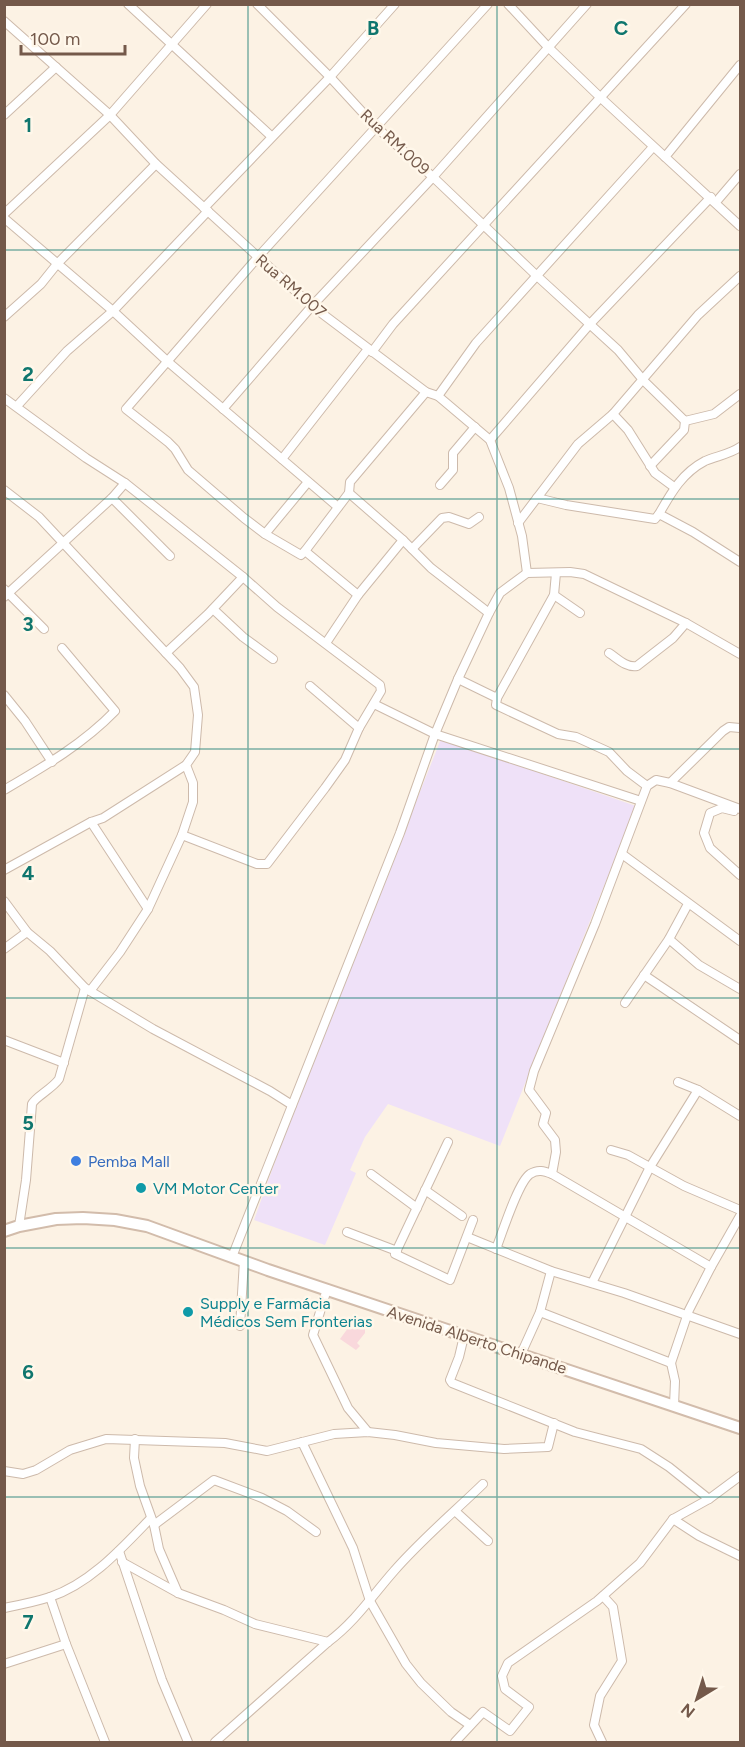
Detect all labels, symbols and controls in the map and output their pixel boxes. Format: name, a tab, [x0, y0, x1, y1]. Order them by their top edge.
text: B	[367, 16, 379, 40]
text: C	[614, 16, 628, 40]
scale bar	[21, 18, 124, 56]
text: 100 m	[30, 28, 80, 50]
street label: Rua RM.009	[357, 105, 433, 179]
text: 1	[24, 113, 32, 137]
street label: Rua RM.007	[252, 250, 330, 322]
text: 2	[22, 362, 34, 386]
text: 3	[22, 612, 34, 636]
text: 4	[22, 861, 35, 885]
text: 5	[22, 1111, 34, 1135]
place label: Pemba Mall	[88, 1152, 170, 1171]
marker: Pemba Mall	[69, 1154, 83, 1168]
place label: VM Motor Center	[153, 1179, 279, 1198]
marker: VM Motor Center	[134, 1181, 148, 1195]
place label: Supply e Farmácia Médicos Sem Fronterias	[200, 1294, 372, 1331]
street label: Avenida Alberto Chipande	[385, 1302, 569, 1378]
marker: Supply e Farmácia Médicos Sem Fronterias	[181, 1305, 195, 1319]
text: 6	[22, 1360, 34, 1384]
text: 7	[22, 1610, 34, 1634]
north arrow	[667, 1669, 727, 1729]
text: N	[677, 1699, 699, 1722]

